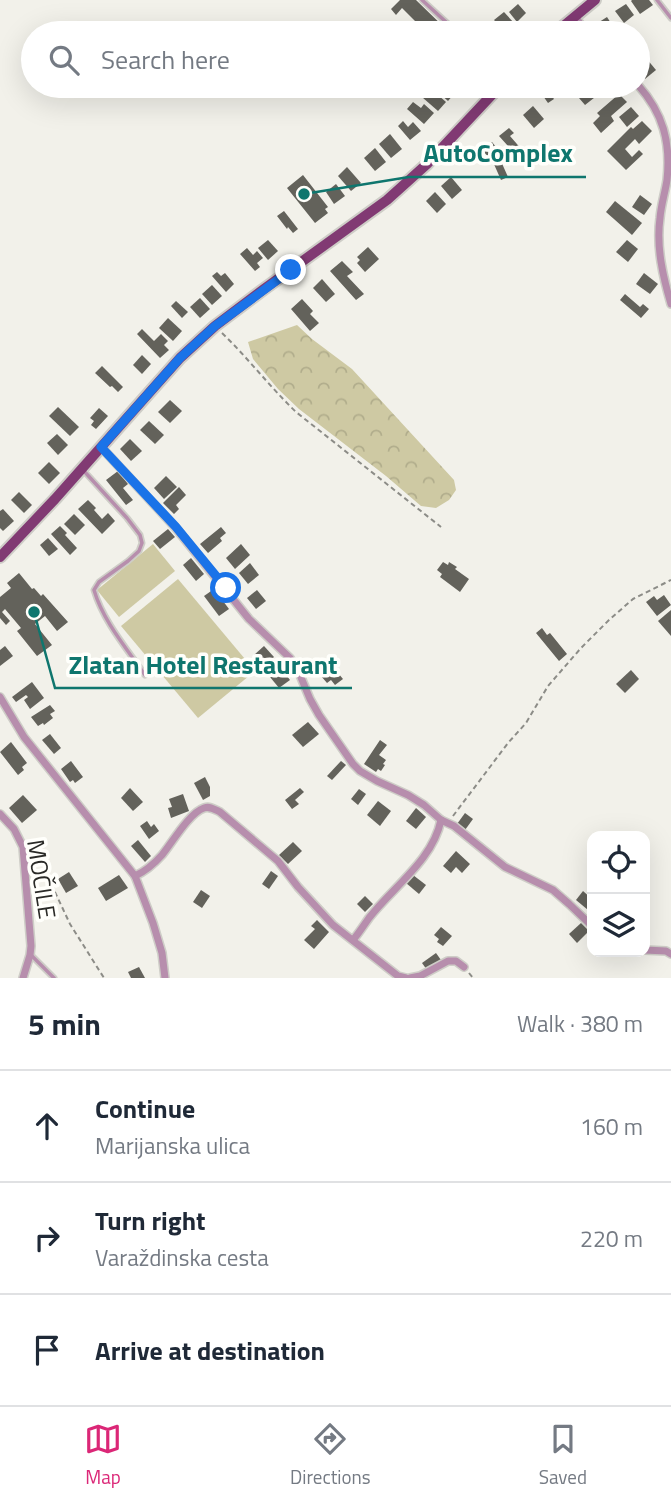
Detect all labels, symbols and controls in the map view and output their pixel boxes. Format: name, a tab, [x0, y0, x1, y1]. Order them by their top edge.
search box	[21, 21, 650, 98]
text: Search here	[101, 40, 230, 79]
icon: search	[45, 41, 83, 79]
callout: AutoComplex	[409, 130, 586, 177]
text: AutoComplex	[423, 133, 573, 172]
route end	[275, 254, 306, 285]
route start	[210, 572, 241, 603]
callout: Zlatan Hotel Restaurant	[55, 641, 352, 688]
text: Zlatan Hotel Restaurant	[68, 645, 338, 684]
map controls	[587, 831, 650, 957]
button: locate	[587, 831, 650, 894]
street label: MOČILE	[18, 837, 66, 921]
button: layers	[587, 894, 650, 957]
text: 5 min	[28, 1001, 101, 1047]
text: Walk · 380 m	[517, 1006, 643, 1041]
text: Continue	[95, 1089, 195, 1128]
icon: ahead	[28, 1107, 66, 1145]
text: 160 m	[580, 1109, 643, 1144]
text: Marijanska ulica	[95, 1128, 250, 1163]
text: Turn right	[95, 1201, 206, 1240]
icon: right	[28, 1219, 66, 1257]
text: 220 m	[580, 1221, 643, 1256]
text: Varaždinska cesta	[95, 1240, 269, 1275]
icon: arrive	[28, 1331, 66, 1369]
text: Arrive at destination	[95, 1331, 325, 1370]
tab: Map	[84, 1420, 122, 1491]
tab: Directions	[290, 1420, 371, 1491]
tab: Saved	[539, 1420, 587, 1491]

